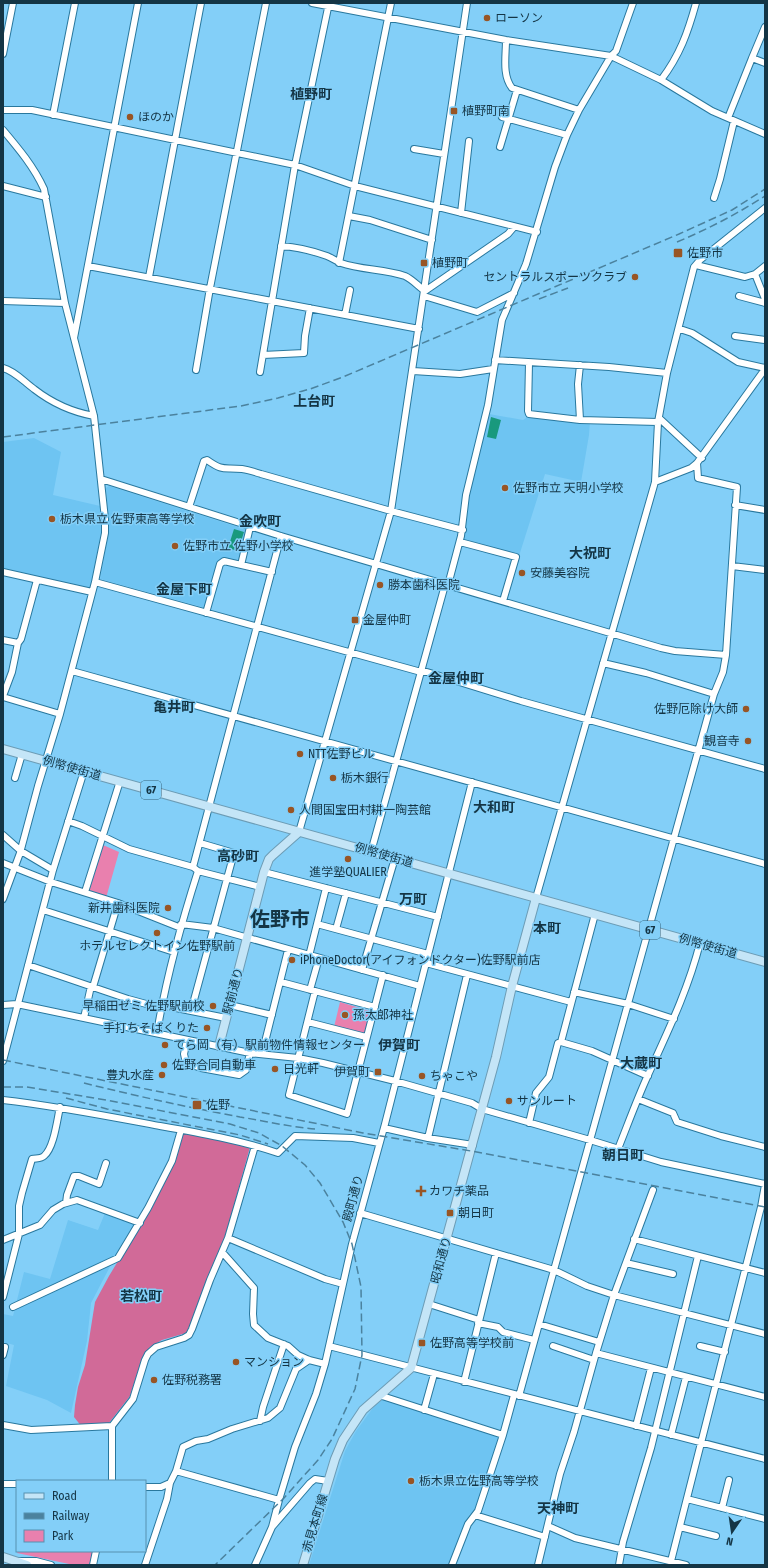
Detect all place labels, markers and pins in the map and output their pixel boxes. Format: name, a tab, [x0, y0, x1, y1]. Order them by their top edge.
place label: ローソン	[495, 11, 543, 25]
marker: ローソン	[482, 13, 492, 23]
place label: 植野町南	[462, 104, 510, 118]
marker: 植野町南	[449, 106, 459, 116]
place label: ほのか	[138, 110, 174, 124]
marker: ほのか	[125, 112, 135, 122]
place label: 佐野市	[687, 246, 723, 260]
marker: 佐野市	[672, 247, 684, 259]
place label: 植野町	[432, 256, 468, 270]
marker: 植野町	[419, 258, 429, 268]
place label: セントラルスポーツクラブ	[483, 270, 627, 284]
marker: セントラルスポーツクラブ	[630, 272, 640, 282]
place label: 佐野市立 天明小学校	[513, 481, 624, 495]
marker: 佐野市立 天明小学校	[500, 483, 510, 493]
place label: 栃木県立 佐野東高等学校	[60, 512, 195, 526]
marker: 栃木県立 佐野東高等学校	[47, 514, 57, 524]
place label: 佐野市立 佐野小学校	[183, 539, 294, 553]
marker: 佐野市立 佐野小学校	[170, 541, 180, 551]
place label: 安藤美容院	[530, 566, 590, 580]
marker: 安藤美容院	[517, 568, 527, 578]
place label: 勝本歯科医院	[388, 578, 460, 592]
marker: 勝本歯科医院	[375, 580, 385, 590]
place label: 金屋仲町	[363, 613, 411, 627]
marker: 金屋仲町	[350, 615, 360, 625]
place label: 佐野厄除け大師	[654, 702, 738, 716]
marker: 佐野厄除け大師	[741, 704, 751, 714]
place label: 観音寺	[704, 734, 740, 748]
marker: 観音寺	[743, 736, 753, 746]
place label: NTT佐野ビル	[308, 747, 374, 761]
marker: NTT佐野ビル	[295, 749, 305, 759]
place label: 栃木銀行	[341, 771, 389, 785]
marker: 栃木銀行	[328, 773, 338, 783]
place label: 人間国宝田村耕一陶芸館	[299, 803, 431, 817]
marker: 人間国宝田村耕一陶芸館	[286, 805, 296, 815]
marker: 進学塾QUALIER	[343, 854, 353, 864]
place label: 進学塾QUALIER	[309, 865, 387, 879]
place label: 新井歯科医院	[88, 901, 160, 915]
marker: 新井歯科医院	[163, 903, 173, 913]
marker: ホテルセレクトイン佐野駅前	[152, 928, 162, 938]
place label: ホテルセレクトイン佐野駅前	[79, 939, 235, 953]
place label: iPhoneDoctor(アイフォンドクター)佐野駅前店	[300, 953, 541, 967]
marker: iPhoneDoctor(アイフォンドクター)佐野駅前店	[287, 955, 297, 965]
place label: 早稲田ゼミ 佐野駅前校	[82, 999, 205, 1013]
marker: 早稲田ゼミ 佐野駅前校	[208, 1001, 218, 1011]
place label: 孫太郎神社	[353, 1008, 413, 1022]
marker: 孫太郎神社	[340, 1010, 350, 1020]
place label: 手打ちそばくりた	[103, 1021, 199, 1035]
marker: 手打ちそばくりた	[202, 1023, 212, 1033]
place label: てら岡（有）駅前物件情報センター	[173, 1038, 365, 1052]
marker: てら岡（有）駅前物件情報センター	[160, 1040, 170, 1050]
place label: 佐野合同自動車	[172, 1058, 256, 1072]
marker: 佐野合同自動車	[159, 1060, 169, 1070]
place label: 日光軒	[283, 1062, 319, 1076]
marker: 日光軒	[270, 1064, 280, 1074]
place label: 伊賀町	[334, 1065, 370, 1079]
marker: 伊賀町	[373, 1067, 383, 1077]
place label: 豊丸水産	[106, 1068, 154, 1082]
place label: ちゃこや	[430, 1069, 478, 1083]
marker: 豊丸水産	[157, 1070, 167, 1080]
marker: ちゃこや	[417, 1071, 427, 1081]
place label: サンルート	[517, 1094, 577, 1108]
marker: サンルート	[504, 1096, 514, 1106]
place label: 佐野	[206, 1098, 230, 1112]
marker: 佐野	[191, 1099, 203, 1111]
place label: カワチ薬品	[429, 1184, 489, 1198]
marker: カワチ薬品	[416, 1186, 426, 1196]
place label: 朝日町	[458, 1206, 494, 1220]
marker: 朝日町	[445, 1208, 455, 1218]
place label: 佐野高等学校前	[430, 1336, 514, 1350]
marker: 佐野高等学校前	[417, 1338, 427, 1348]
place label: マンション	[244, 1355, 304, 1369]
marker: マンション	[231, 1357, 241, 1367]
place label: 佐野税務署	[162, 1373, 222, 1387]
marker: 佐野税務署	[149, 1375, 159, 1385]
place label: 栃木県立佐野高等学校	[419, 1474, 539, 1488]
marker: 栃木県立佐野高等学校	[406, 1476, 416, 1486]

